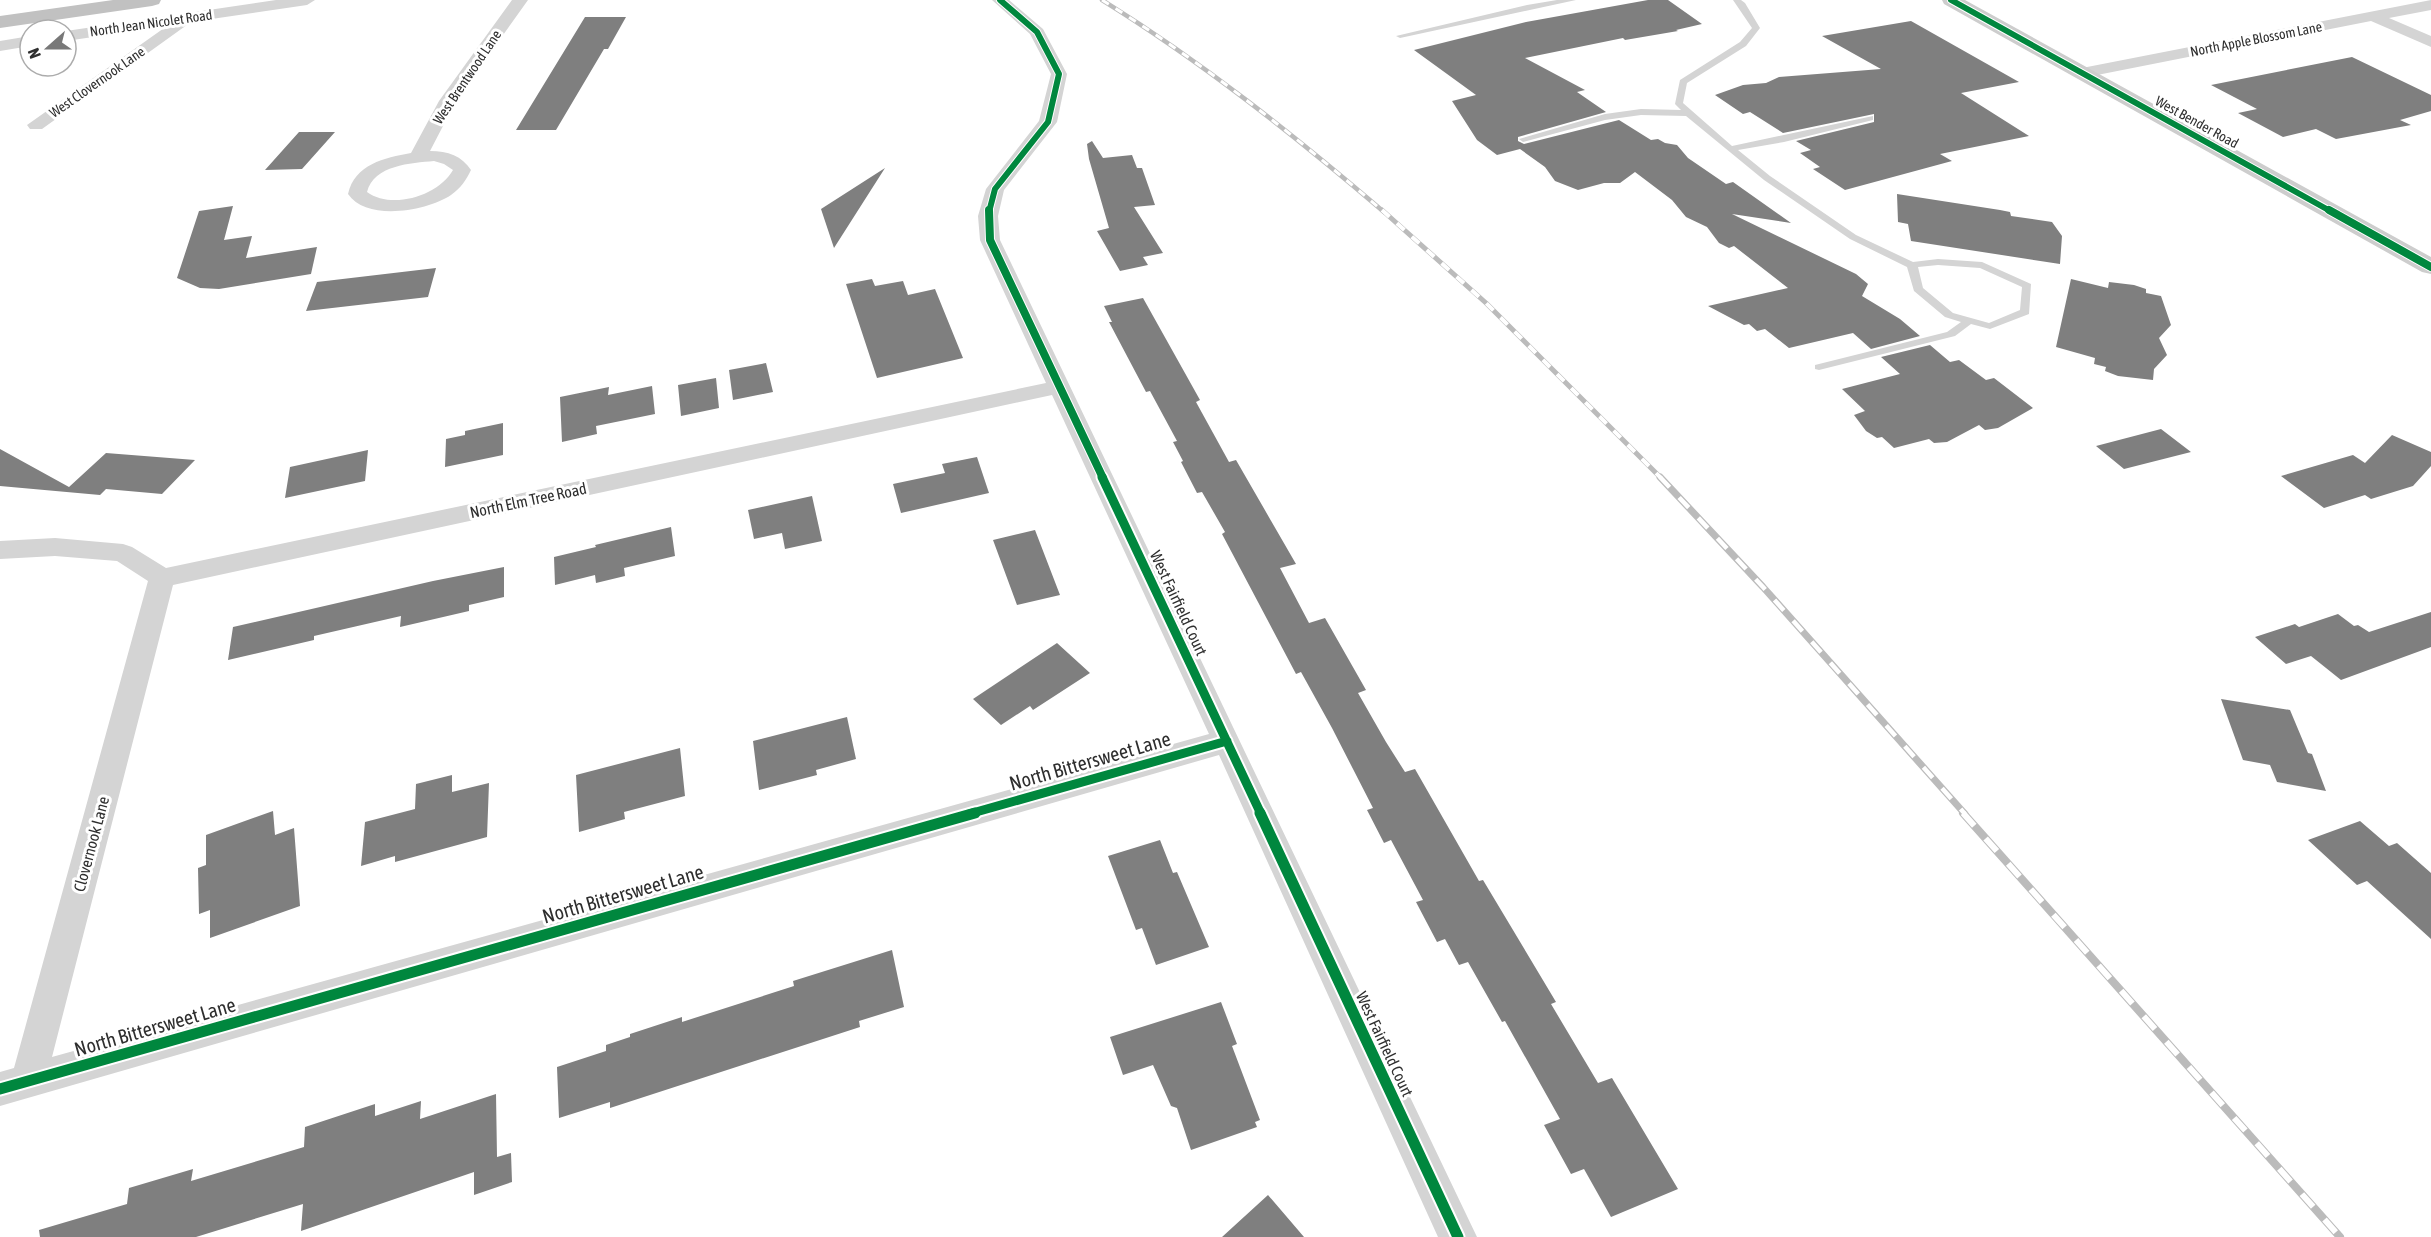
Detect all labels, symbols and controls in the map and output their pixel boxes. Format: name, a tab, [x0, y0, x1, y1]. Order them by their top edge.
street label: North Jean Nicolet Road	[89, 6, 213, 40]
north arrow	[18, 18, 78, 78]
street label: North Apple Blossom Lane	[2189, 18, 2323, 60]
street label: West Brentwood Lane	[430, 27, 504, 127]
street label: West Clovernook Lane	[46, 43, 148, 121]
text: N	[24, 46, 44, 61]
street label: West Bender Road	[2153, 93, 2241, 151]
street label: North Elm Tree Road	[468, 479, 588, 521]
street label: West Fairfield Court	[1147, 548, 1211, 659]
street label: North Bittersweet Lane	[1007, 726, 1173, 795]
street label: Clovernook Lane	[70, 794, 112, 894]
street label: North Bittersweet Lane	[540, 859, 706, 928]
street label: West Fairfield Court	[1353, 989, 1417, 1100]
street label: North Bittersweet Lane	[72, 992, 238, 1061]

